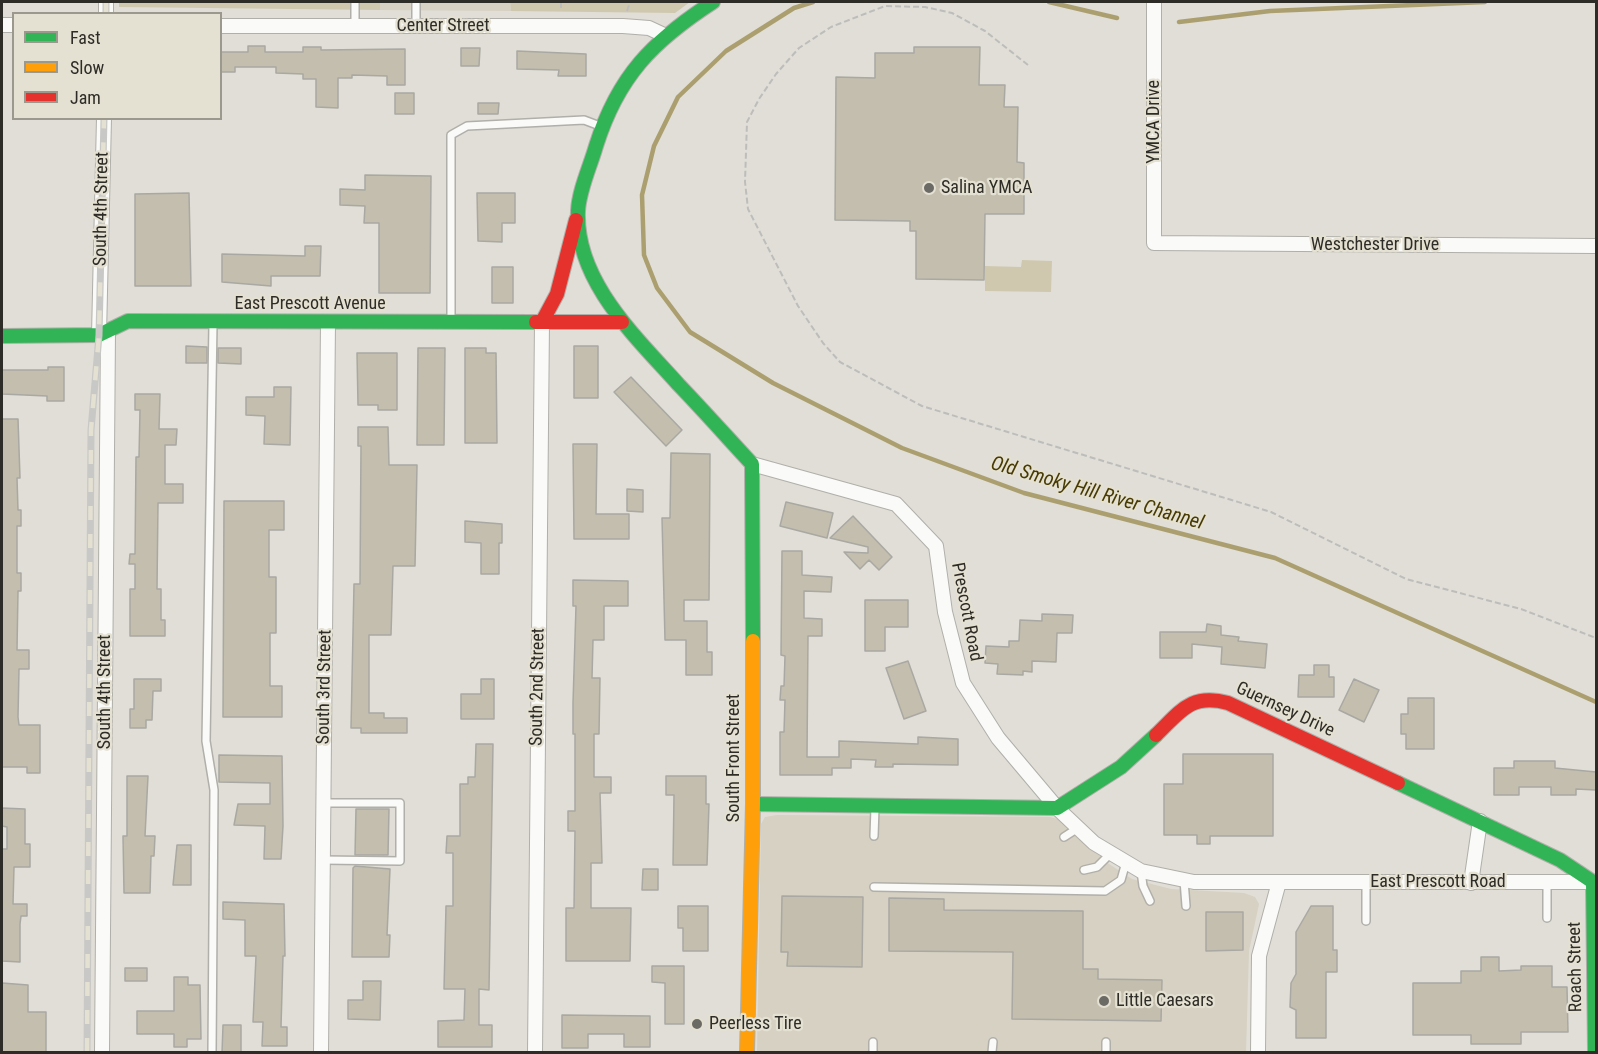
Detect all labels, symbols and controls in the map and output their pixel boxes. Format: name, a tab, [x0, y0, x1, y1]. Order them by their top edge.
legend	[12, 12, 222, 120]
street label: Center Street	[397, 15, 489, 37]
text: Fast	[70, 27, 101, 48]
text: Slow	[70, 57, 104, 78]
street label: YMCA Drive	[1143, 80, 1165, 164]
text: Jam	[70, 87, 101, 108]
street label: South 4th Street	[90, 152, 114, 266]
place label: Salina YMCA	[941, 177, 1032, 199]
marker: Salina YMCA	[922, 181, 936, 195]
street label: Westchester Drive	[1311, 234, 1439, 256]
street label: East Prescott Avenue	[234, 293, 386, 315]
water label: Old Smoky Hill River Channel	[988, 452, 1206, 536]
street label: Prescott Road	[946, 561, 986, 663]
street label: South 2nd Street	[526, 628, 550, 746]
street label: South 3rd Street	[313, 629, 337, 745]
street label: South 4th Street	[94, 635, 116, 749]
street label: Guernsey Drive	[1232, 678, 1338, 742]
street label: South Front Street	[723, 694, 745, 822]
street label: East Prescott Road	[1370, 871, 1506, 893]
street label: Roach Street	[1564, 922, 1588, 1012]
place label: Little Caesars	[1116, 990, 1214, 1012]
marker: Little Caesars	[1097, 994, 1111, 1008]
place label: Peerless Tire	[709, 1013, 802, 1035]
marker: Peerless Tire	[690, 1017, 704, 1031]

